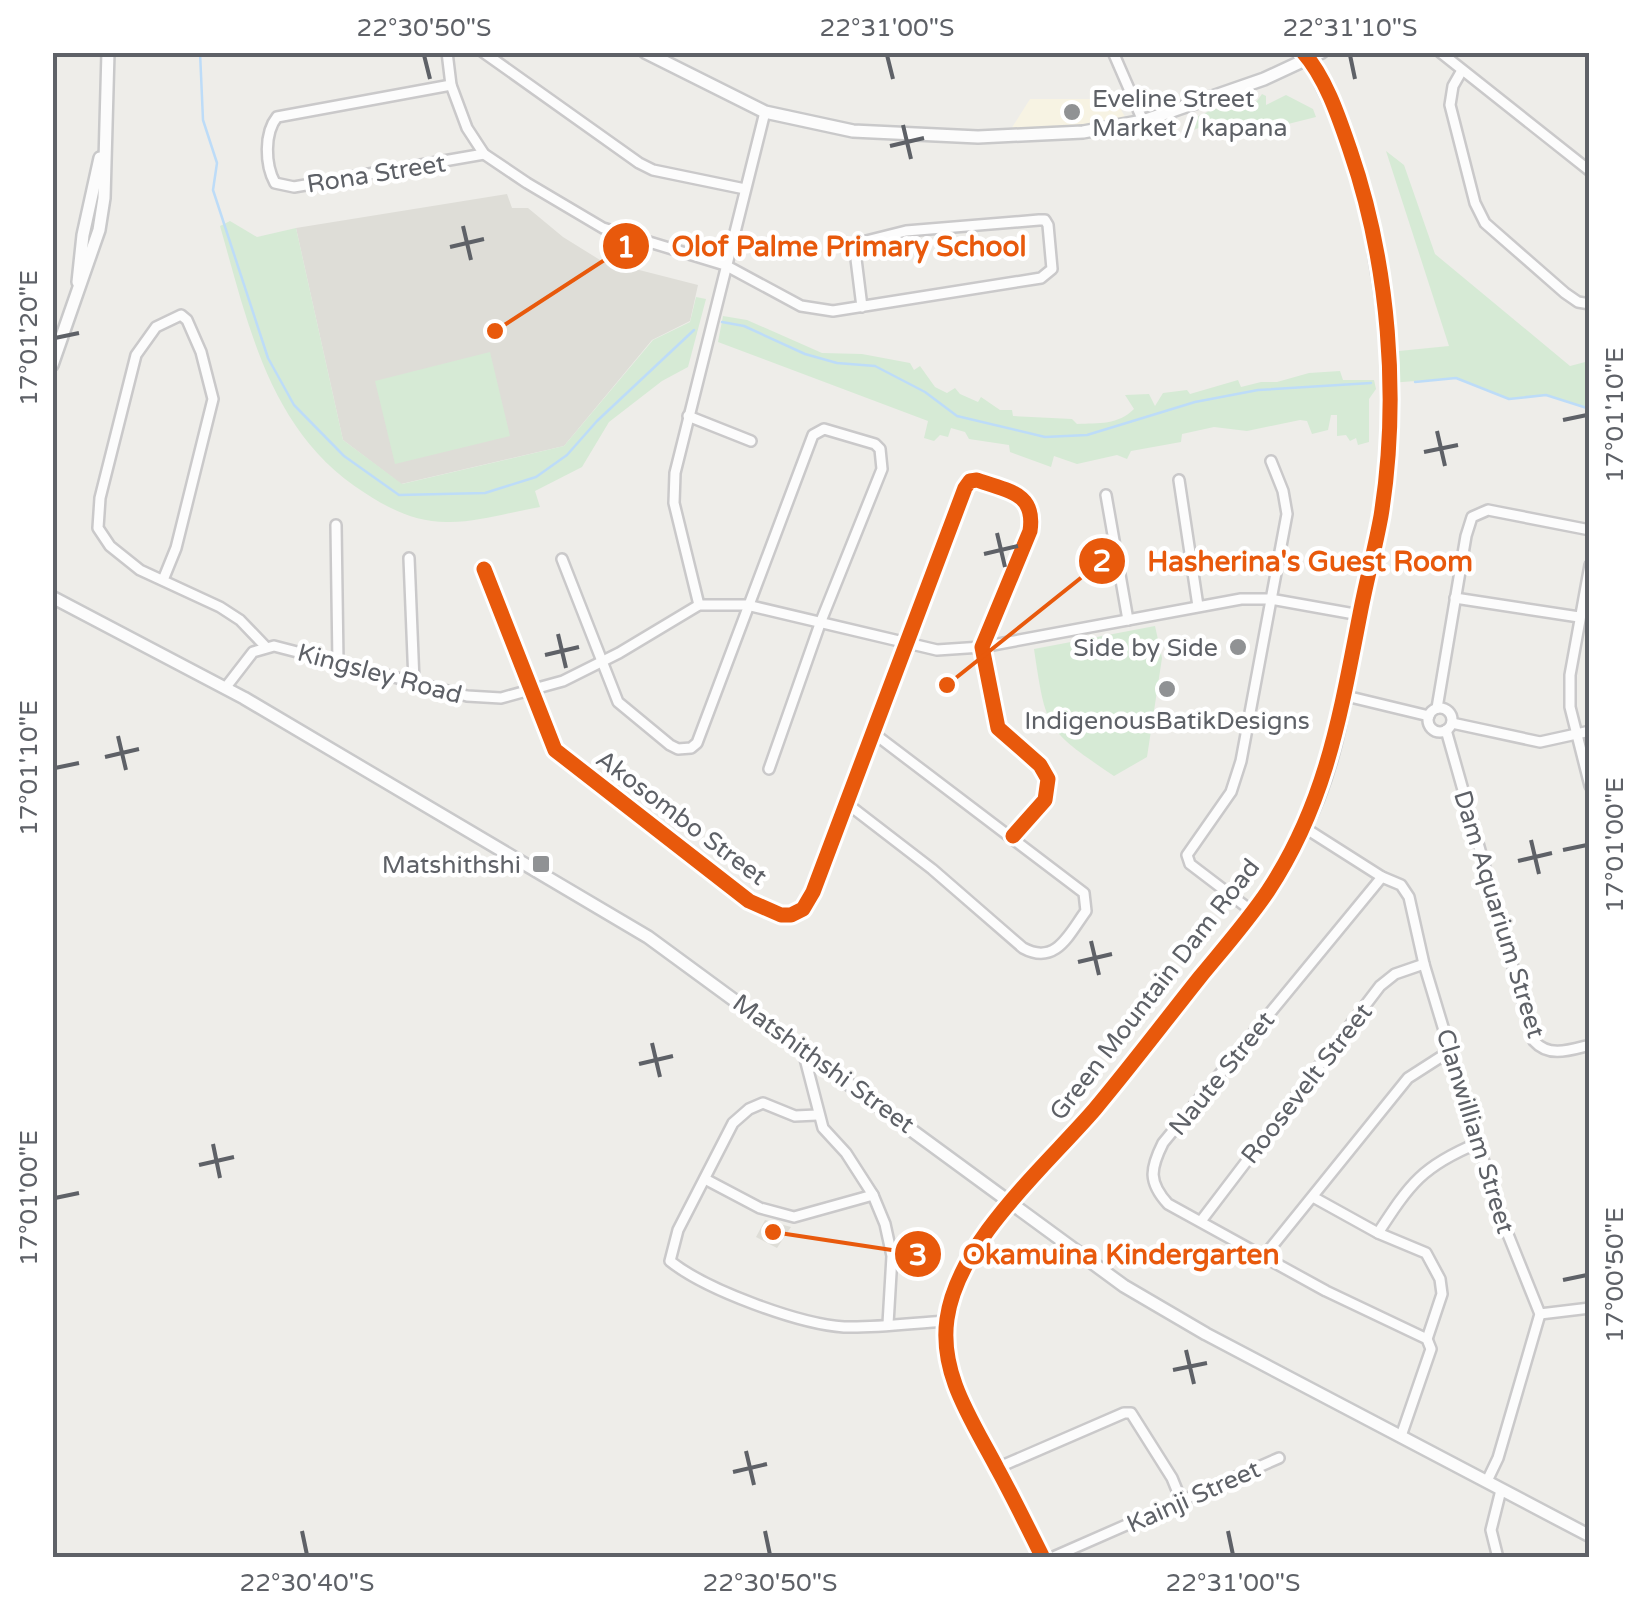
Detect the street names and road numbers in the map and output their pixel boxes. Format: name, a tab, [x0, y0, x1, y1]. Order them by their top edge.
street label: Rona Street	[305, 148, 448, 200]
street label: Kingsley Road	[294, 638, 465, 710]
street label: Akosombo Street	[590, 744, 773, 892]
street label: Dam Aquarium Street	[1447, 787, 1551, 1042]
street label: Green Mountain Dam Road	[1043, 853, 1266, 1126]
street label: Matshithshi Street	[727, 988, 920, 1140]
street label: Roosevelt Street	[1235, 997, 1379, 1170]
street label: Naute Street	[1163, 1005, 1281, 1142]
street label: Clanwilliam Street	[1430, 1025, 1521, 1238]
street label: Kainji Street	[1122, 1454, 1265, 1540]

